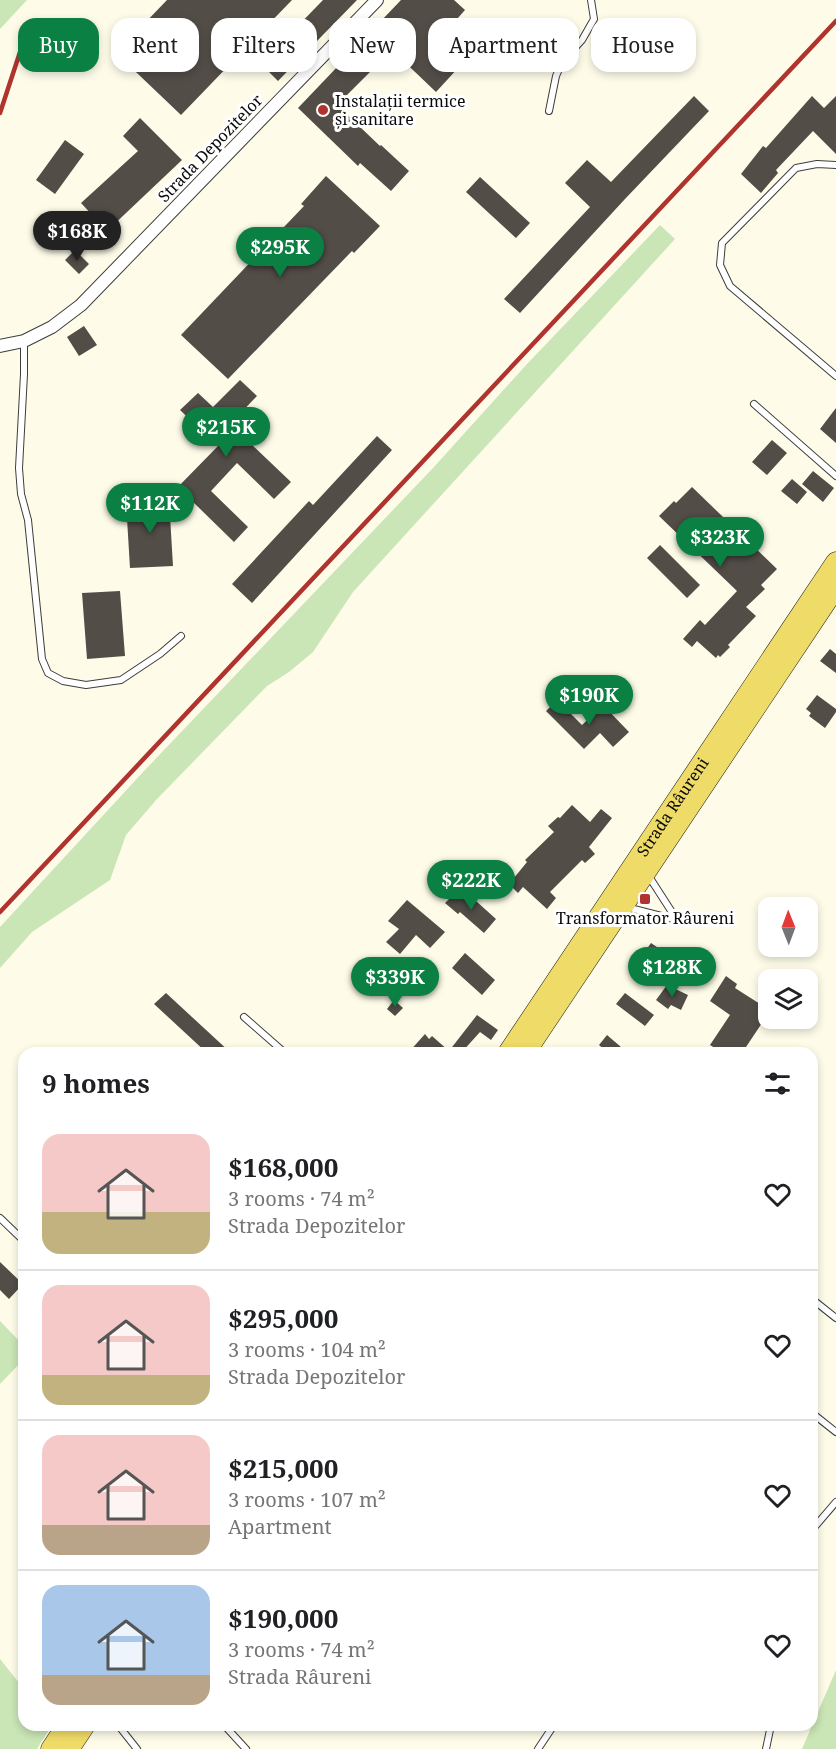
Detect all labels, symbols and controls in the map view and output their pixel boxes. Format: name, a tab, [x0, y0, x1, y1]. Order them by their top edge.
chip: Buy	[18, 18, 99, 72]
chip: Rent	[111, 18, 199, 72]
chip: Filters	[211, 18, 317, 72]
chip: New	[329, 18, 416, 72]
chip: Apartment	[428, 18, 579, 72]
chip: House	[591, 18, 696, 72]
street label: Strada Depozitelor	[153, 89, 268, 207]
place label: Instalații termice și sanitare	[335, 90, 465, 130]
marker: Instalații termice și sanitare	[316, 103, 330, 117]
pin: $168K	[35, 211, 119, 262]
text: $168K	[47, 217, 107, 244]
pin: $295K	[238, 227, 322, 278]
text: $295K	[250, 233, 310, 260]
pin: $215K	[184, 407, 268, 458]
text: $215K	[196, 413, 256, 440]
pin: $112K	[108, 483, 192, 534]
text: $112K	[120, 489, 180, 516]
pin: $323K	[678, 517, 762, 568]
text: $323K	[690, 523, 750, 550]
pin: $190K	[547, 675, 631, 726]
text: $190K	[559, 681, 619, 708]
street label: Strada Râureni	[631, 753, 713, 861]
pin: $222K	[429, 860, 513, 911]
text: $222K	[441, 866, 501, 893]
marker: Transformator Râureni	[638, 892, 652, 906]
north arrow	[758, 897, 818, 957]
map controls	[758, 897, 818, 1029]
place label: Transformator Râureni	[556, 907, 734, 929]
pin: $128K	[630, 947, 714, 998]
text: $128K	[642, 953, 702, 980]
pin: $339K	[353, 957, 437, 1008]
text: $339K	[365, 963, 425, 990]
button: layers	[758, 969, 818, 1029]
text: 9 homes	[42, 1065, 150, 1101]
icon: filters	[761, 1067, 794, 1100]
text: $168,000	[228, 1149, 338, 1185]
icon: home	[90, 1158, 162, 1230]
icon: heart	[761, 1178, 794, 1211]
text: 3 rooms · 74 m²	[228, 1185, 375, 1212]
text: Strada Depozitelor	[228, 1212, 406, 1239]
text: $295,000	[228, 1300, 338, 1336]
icon: home	[90, 1309, 162, 1381]
icon: heart	[761, 1329, 794, 1362]
text: 3 rooms · 104 m²	[228, 1336, 386, 1363]
text: Strada Depozitelor	[228, 1363, 406, 1390]
text: $215,000	[228, 1450, 338, 1486]
icon: home	[90, 1459, 162, 1531]
icon: heart	[761, 1479, 794, 1512]
text: 3 rooms · 107 m²	[228, 1486, 386, 1513]
text: Apartment	[228, 1513, 332, 1540]
text: $190,000	[228, 1600, 338, 1636]
icon: home	[90, 1609, 162, 1681]
icon: heart	[761, 1629, 794, 1662]
text: 3 rooms · 74 m²	[228, 1636, 375, 1663]
text: Strada Râureni	[228, 1663, 371, 1690]

